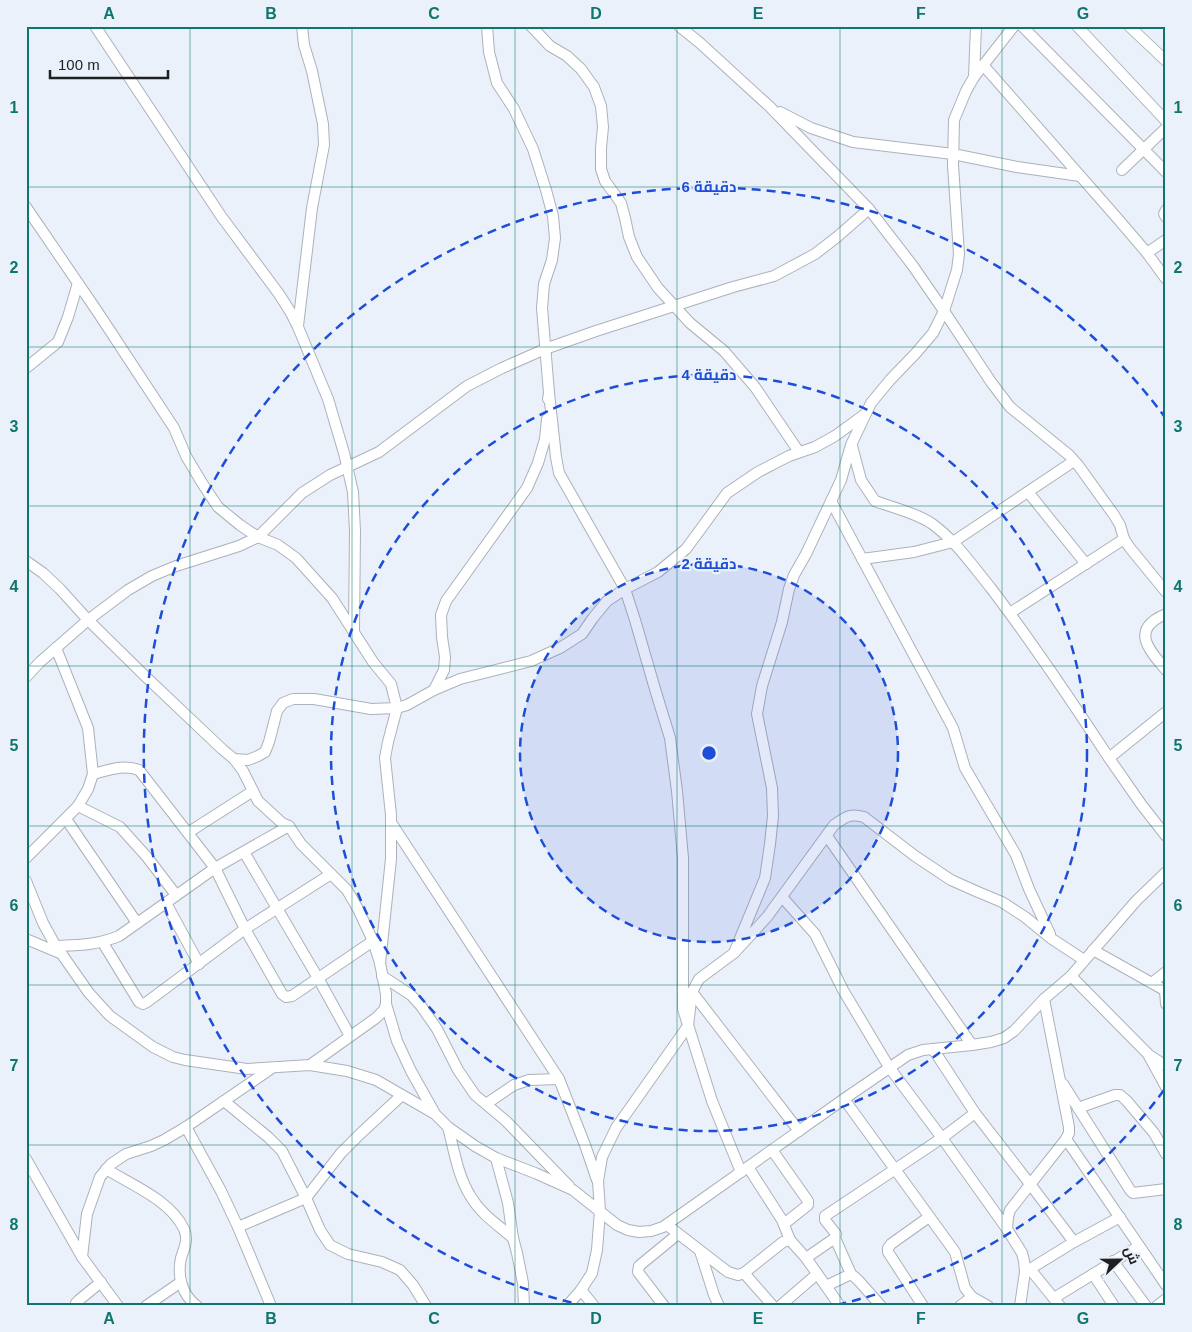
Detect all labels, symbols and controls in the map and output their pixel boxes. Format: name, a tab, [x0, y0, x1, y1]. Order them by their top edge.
text: A	[103, 5, 115, 22]
text: B	[265, 5, 277, 22]
text: C	[428, 5, 440, 22]
text: D	[590, 5, 602, 22]
text: E	[753, 5, 764, 22]
text: F	[916, 5, 926, 22]
text: G	[1077, 5, 1089, 22]
scale bar	[50, 48, 168, 80]
text: 100 m	[58, 56, 100, 73]
text: 1	[10, 99, 19, 116]
text: 1	[1174, 99, 1183, 116]
text: 6 دقيقة	[682, 178, 736, 195]
text: 2	[10, 259, 19, 276]
text: 2	[1174, 259, 1183, 276]
text: 4 دقيقة	[682, 366, 736, 383]
text: 3	[10, 418, 19, 435]
text: 3	[1174, 418, 1183, 435]
text: 2 دقيقة	[682, 555, 736, 572]
text: 4	[10, 578, 19, 595]
text: 4	[1174, 578, 1183, 595]
text: 5	[10, 737, 19, 754]
text: 5	[1174, 737, 1183, 754]
centre of rings	[700, 744, 718, 762]
text: 6	[10, 897, 19, 914]
text: 6	[1174, 897, 1183, 914]
text: 7	[10, 1057, 19, 1074]
text: 7	[1174, 1057, 1183, 1074]
text: 8	[10, 1216, 19, 1233]
text: 8	[1174, 1216, 1183, 1233]
north arrow	[1094, 1234, 1144, 1284]
text: ش	[1120, 1244, 1143, 1267]
text: A	[103, 1310, 115, 1327]
text: B	[265, 1310, 277, 1327]
text: C	[428, 1310, 440, 1327]
text: D	[590, 1310, 602, 1327]
text: E	[753, 1310, 764, 1327]
text: F	[916, 1310, 926, 1327]
text: G	[1077, 1310, 1089, 1327]

